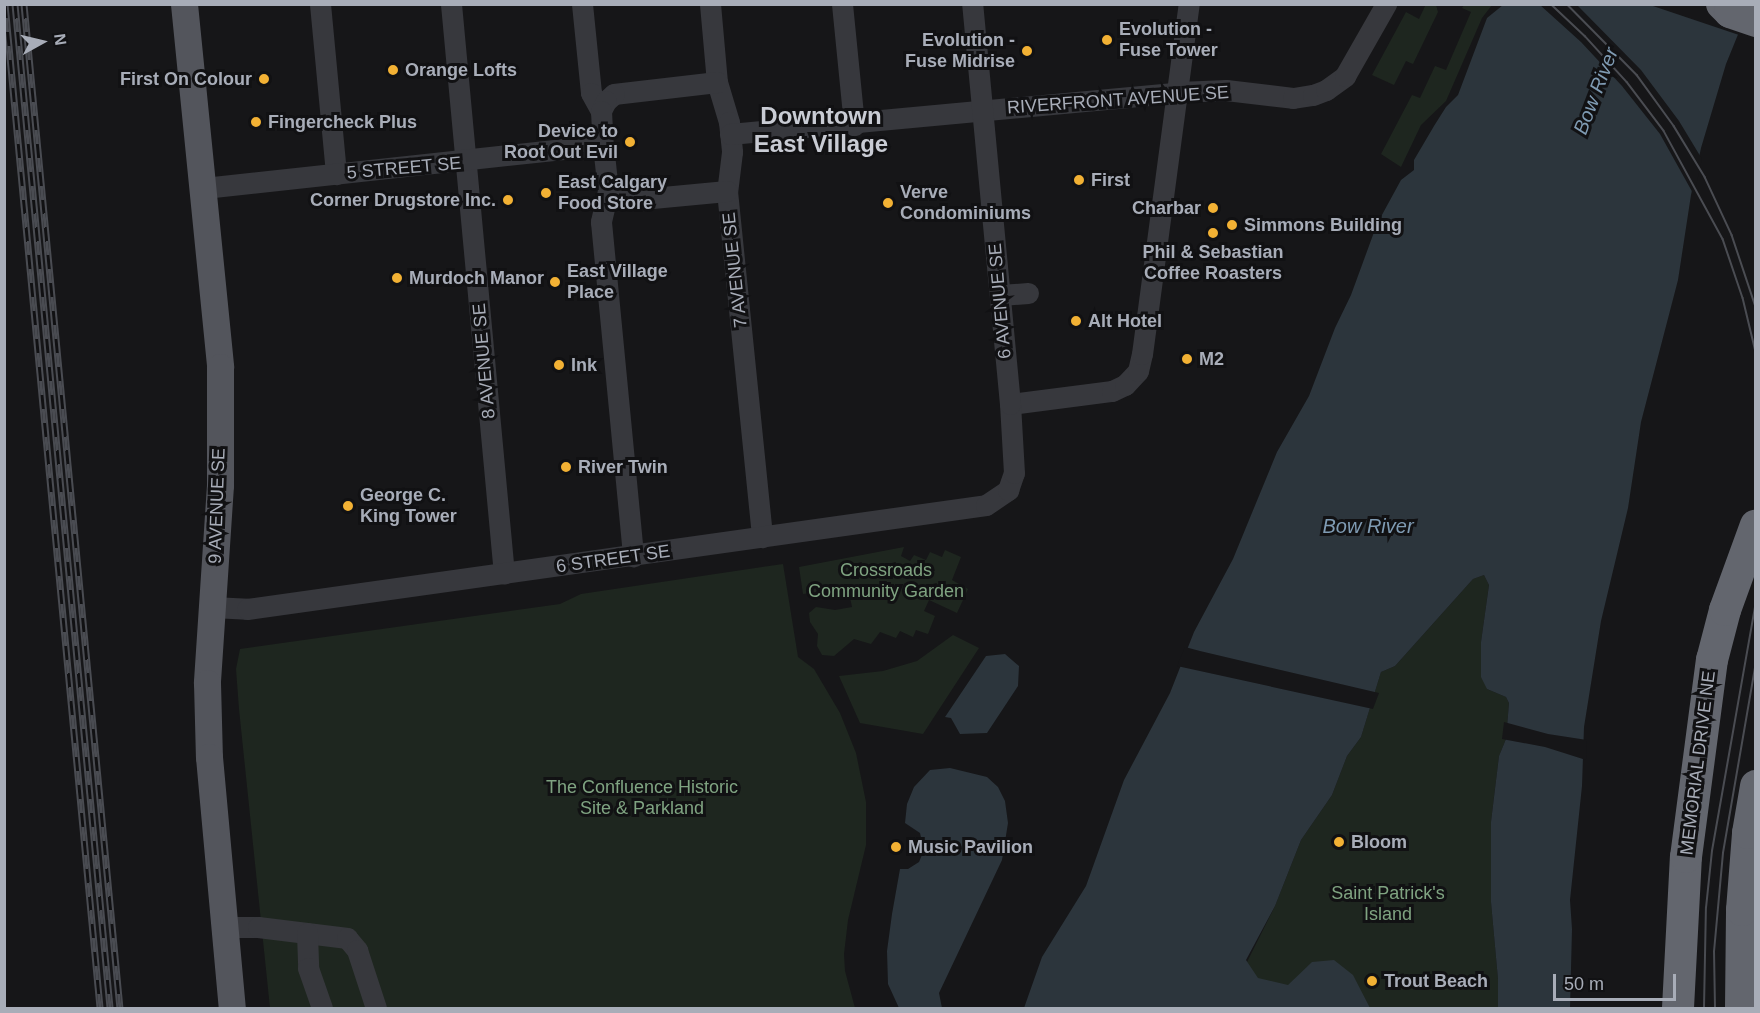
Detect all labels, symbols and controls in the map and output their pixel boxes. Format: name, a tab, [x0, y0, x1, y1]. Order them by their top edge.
north arrow	[12, 12, 72, 72]
place label: Evolution - Fuse Tower	[1119, 19, 1218, 62]
place label: Evolution - Fuse Midrise	[905, 30, 1015, 72]
text: N	[51, 33, 70, 46]
marker: Evolution - Fuse Tower	[1100, 33, 1114, 47]
marker: Evolution - Fuse Midrise	[1020, 44, 1034, 58]
water label: Bow River	[1568, 44, 1624, 138]
place label: Orange Lofts	[405, 59, 517, 81]
marker: Orange Lofts	[386, 63, 400, 77]
place label: First On Colour	[120, 68, 252, 90]
marker: First On Colour	[257, 72, 271, 86]
street label: RIVERFRONT AVENUE SE	[1006, 81, 1230, 119]
district label: Downtown East Village	[754, 102, 888, 158]
place label: Fingercheck Plus	[268, 111, 417, 133]
marker: Fingercheck Plus	[249, 115, 263, 129]
place label: Device to Root Out Evil	[504, 121, 618, 164]
marker: Device to Root Out Evil	[623, 135, 637, 149]
street label: 5 STREET SE	[346, 152, 462, 184]
place label: First	[1091, 169, 1130, 191]
place label: East Calgary Food Store	[558, 172, 667, 214]
marker: First	[1072, 173, 1086, 187]
place label: Verve Condominiums	[900, 182, 1031, 224]
marker: East Calgary Food Store	[539, 186, 553, 200]
place label: Corner Drugstore Inc.	[310, 189, 496, 211]
marker: Corner Drugstore Inc.	[501, 193, 515, 207]
marker: Verve Condominiums	[881, 196, 895, 210]
place label: Charbar	[1132, 197, 1201, 219]
marker: Charbar	[1206, 201, 1220, 215]
street label: 7 AVENUE SE	[718, 211, 752, 329]
place label: Simmons Building	[1244, 214, 1402, 236]
marker: Simmons Building	[1225, 218, 1239, 232]
marker: Phil & Sebastian Coffee Roasters	[1206, 226, 1220, 240]
street label: 6 AVENUE SE	[984, 242, 1016, 360]
place label: Phil & Sebastian Coffee Roasters	[1142, 242, 1284, 284]
place label: East Village Place	[567, 261, 668, 304]
place label: Murdoch Manor	[409, 267, 544, 289]
marker: Murdoch Manor	[390, 271, 404, 285]
marker: East Village Place	[548, 275, 562, 289]
street label: 8 AVENUE SE	[468, 302, 500, 420]
place label: Alt Hotel	[1088, 310, 1162, 332]
marker: Alt Hotel	[1069, 314, 1083, 328]
place label: M2	[1199, 348, 1224, 370]
marker: M2	[1180, 352, 1194, 366]
place label: Ink	[571, 354, 597, 376]
marker: Ink	[552, 358, 566, 372]
street label: 9 AVENUE SE	[204, 447, 230, 565]
place label: River Twin	[578, 456, 668, 478]
marker: River Twin	[559, 460, 573, 474]
place label: George C. King Tower	[360, 485, 457, 528]
marker: George C. King Tower	[341, 499, 355, 513]
water label: Bow River	[1322, 514, 1414, 538]
street label: 6 STREET SE	[555, 540, 671, 578]
park label: Crossroads Community Garden	[808, 560, 964, 602]
street label: MEMORIAL DRIVE NE	[1676, 669, 1720, 857]
park label: The Confluence Historic Site & Parkland	[546, 777, 738, 820]
place label: Bloom	[1351, 831, 1407, 853]
marker: Bloom	[1332, 835, 1346, 849]
place label: Music Pavilion	[908, 836, 1033, 858]
marker: Music Pavilion	[889, 840, 903, 854]
park label: Saint Patrick's Island	[1331, 883, 1445, 926]
scale bar	[1556, 962, 1679, 1000]
place label: Trout Beach	[1384, 970, 1488, 992]
marker: Trout Beach	[1365, 974, 1379, 988]
text: 50 m	[1564, 974, 1604, 994]

